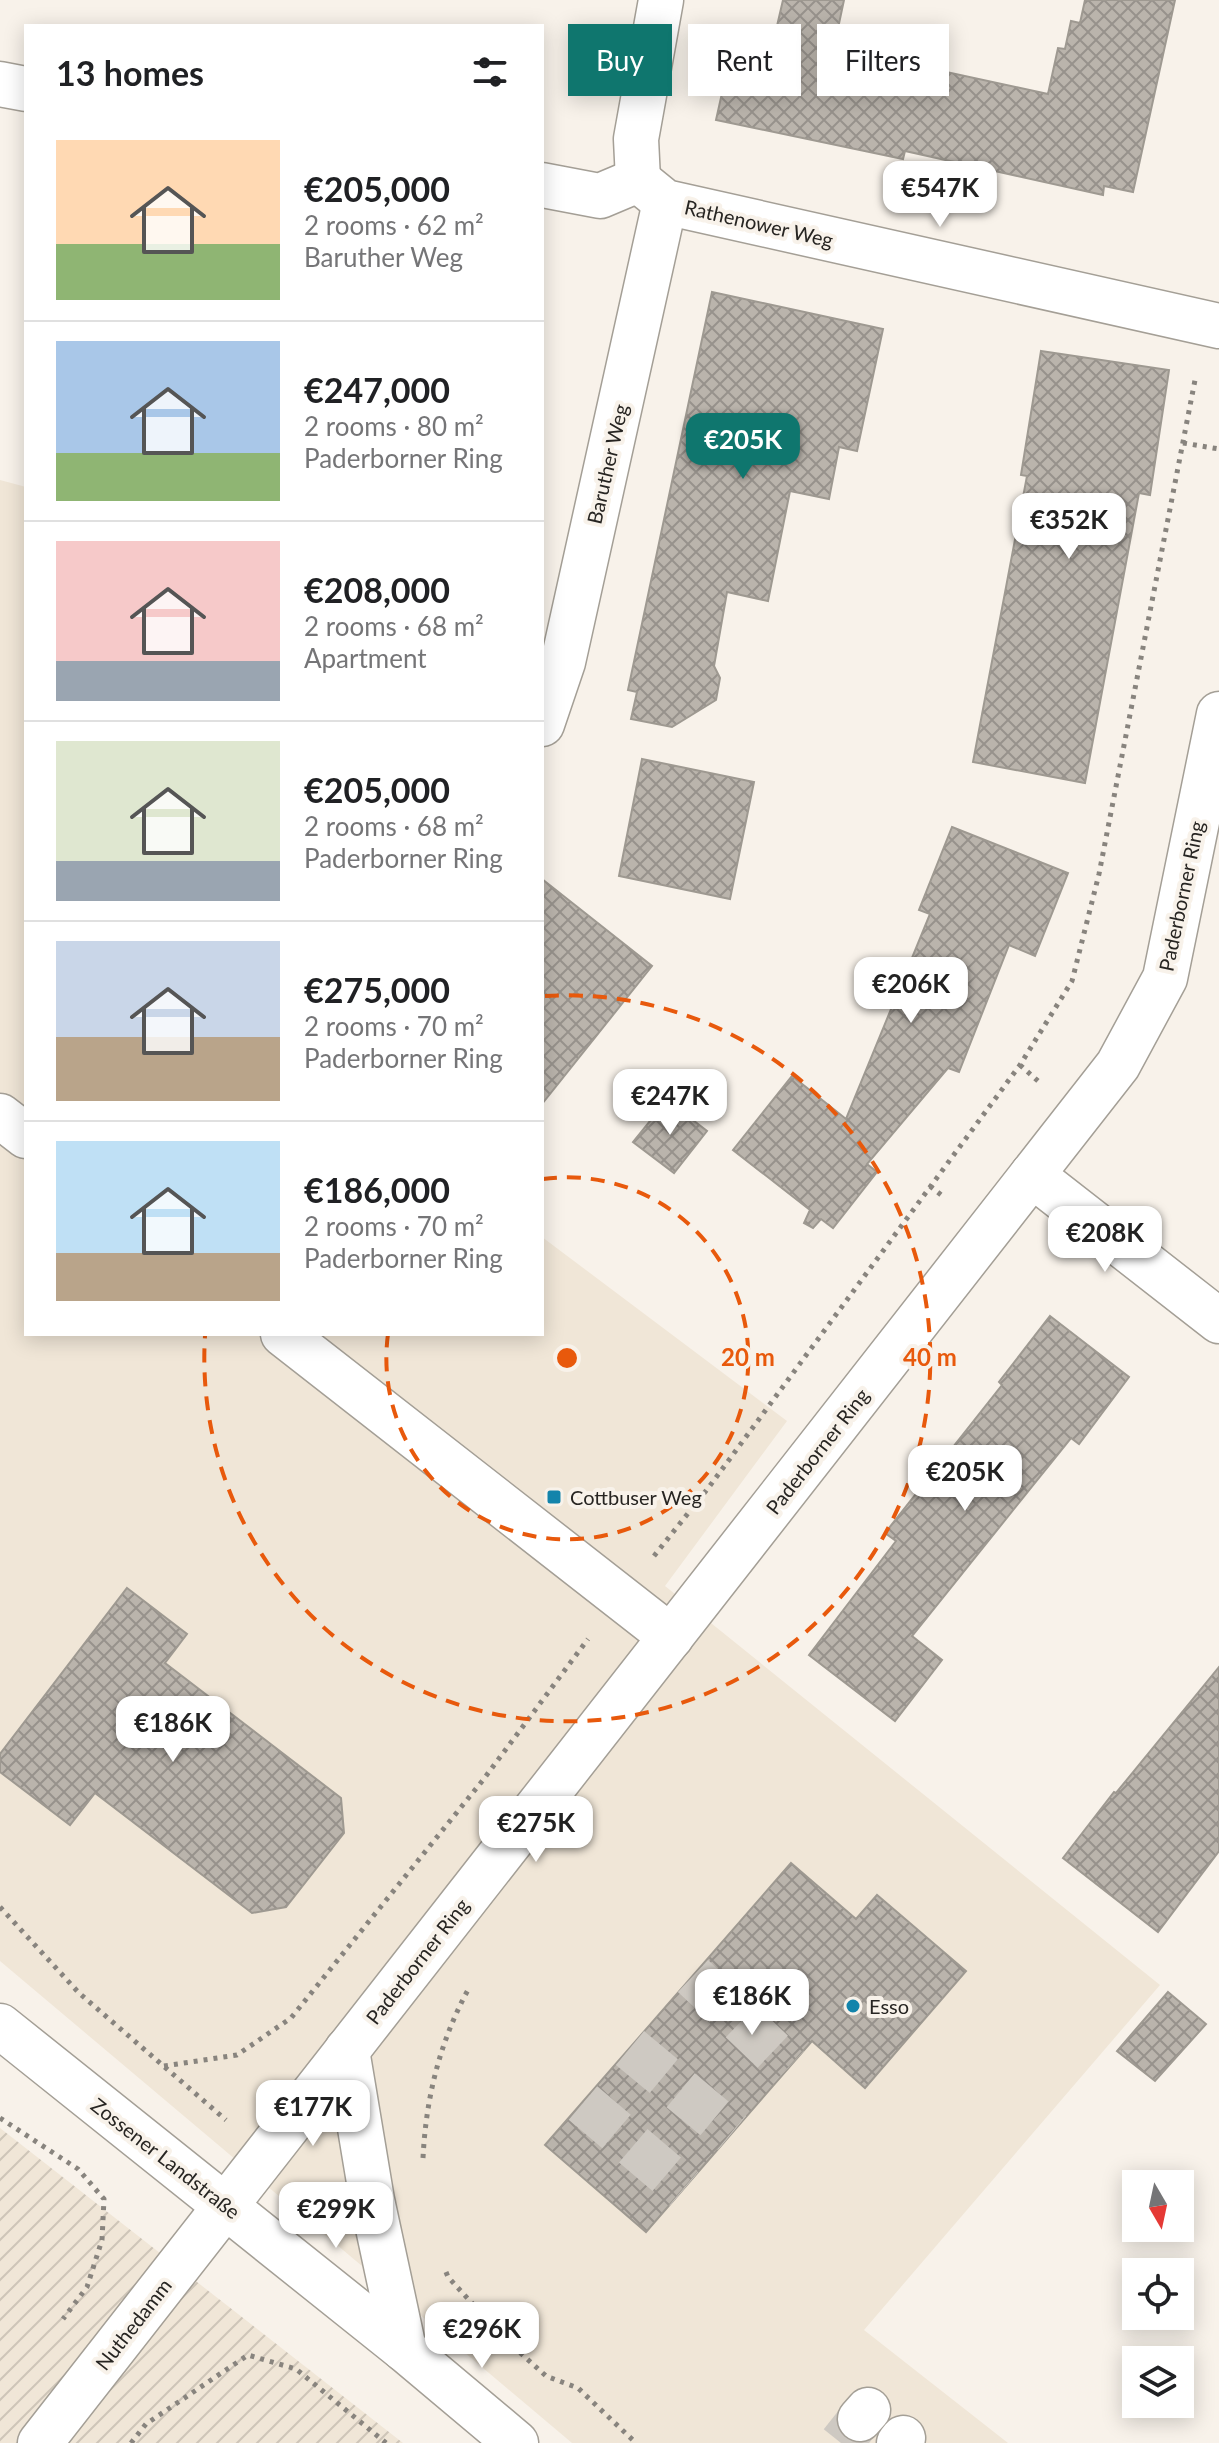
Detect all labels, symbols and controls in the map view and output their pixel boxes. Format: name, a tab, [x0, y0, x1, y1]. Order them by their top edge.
chip: Buy	[568, 24, 672, 96]
chip: Rent	[688, 24, 801, 96]
chip: Filters	[817, 24, 949, 96]
icon: filters	[468, 50, 512, 94]
text: 13 homes	[56, 52, 204, 93]
pin: €547K	[884, 161, 996, 229]
text: €205,000	[304, 168, 450, 209]
text: €547K	[901, 171, 979, 203]
icon: home	[120, 172, 216, 268]
street label: Rathenower Weg	[682, 194, 836, 252]
text: 2 rooms · 62 m²	[304, 209, 484, 241]
text: Baruther Weg	[304, 241, 463, 273]
text: €247,000	[304, 369, 450, 410]
icon: home	[120, 373, 216, 469]
street label: Baruther Weg	[582, 402, 632, 526]
text: 2 rooms · 80 m²	[304, 410, 484, 442]
pin: €205K	[687, 413, 799, 481]
text: €205K	[704, 423, 782, 455]
text: Paderborner Ring	[304, 442, 503, 474]
pin: €352K	[1013, 493, 1125, 561]
text: €352K	[1030, 503, 1108, 535]
text: €208,000	[304, 569, 450, 610]
icon: home	[120, 573, 216, 669]
text: 2 rooms · 68 m²	[304, 610, 484, 642]
text: Apartment	[304, 642, 427, 674]
text: €205,000	[304, 769, 450, 810]
icon: home	[120, 773, 216, 869]
text: 2 rooms · 68 m²	[304, 810, 484, 842]
street label: Paderborner Ring	[1153, 819, 1209, 973]
text: Paderborner Ring	[304, 842, 503, 874]
pin: €206K	[855, 957, 967, 1025]
text: €206K	[872, 967, 950, 999]
text: €275,000	[304, 969, 450, 1010]
icon: home	[120, 973, 216, 1069]
text: 2 rooms · 70 m²	[304, 1010, 484, 1042]
text: Paderborner Ring	[304, 1042, 503, 1074]
pin: €247K	[614, 1069, 726, 1137]
text: €247K	[631, 1079, 709, 1111]
text: €186,000	[304, 1169, 450, 1210]
icon: home	[120, 1173, 216, 1269]
pin: €208K	[1049, 1206, 1161, 1274]
text: 2 rooms · 70 m²	[304, 1210, 484, 1242]
text: €208K	[1066, 1216, 1144, 1248]
text: Paderborner Ring	[304, 1242, 503, 1274]
text: 20 m	[721, 1342, 775, 1371]
text: 40 m	[903, 1342, 957, 1371]
centre of rings	[553, 1344, 581, 1372]
street label: Paderborner Ring	[760, 1383, 874, 1519]
pin: €205K	[909, 1445, 1021, 1513]
text: €205K	[926, 1455, 1004, 1487]
place label: Cottbuser Weg	[570, 1485, 702, 1509]
marker: Cottbuser Weg	[545, 1488, 563, 1506]
pin: €186K	[117, 1696, 229, 1764]
text: €186K	[134, 1706, 212, 1738]
pin: €275K	[480, 1796, 592, 1864]
text: €275K	[497, 1806, 575, 1838]
street label: Paderborner Ring	[360, 1893, 474, 2029]
pin: €186K	[696, 1969, 808, 2037]
text: €186K	[713, 1979, 791, 2011]
place label: Esso	[869, 1994, 909, 2018]
marker: Esso	[844, 1997, 862, 2015]
pin: €177K	[257, 2080, 369, 2148]
text: €177K	[274, 2090, 352, 2122]
street label: Zossener Landstraße	[87, 2092, 245, 2224]
north arrow	[1122, 2170, 1194, 2242]
map controls	[1122, 2170, 1194, 2418]
pin: €299K	[280, 2182, 392, 2250]
text: €299K	[297, 2192, 375, 2224]
button: locate	[1122, 2258, 1194, 2330]
street label: Nuthedamm	[90, 2274, 176, 2374]
pin: €296K	[426, 2302, 538, 2370]
text: €296K	[443, 2312, 521, 2344]
button: layers	[1122, 2346, 1194, 2418]

